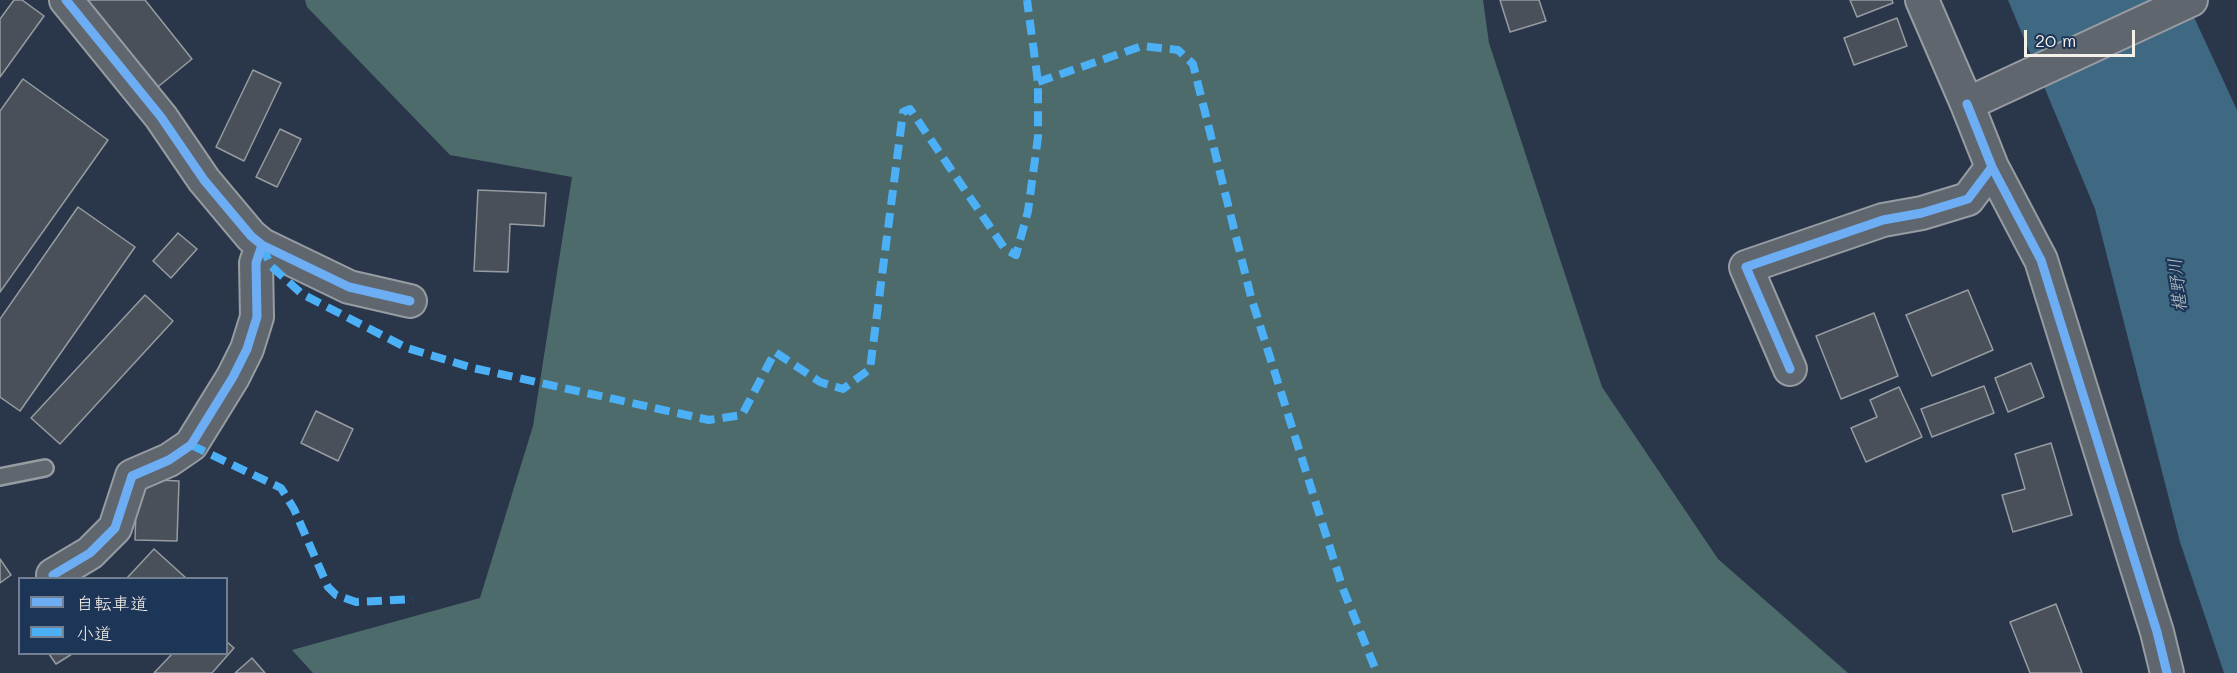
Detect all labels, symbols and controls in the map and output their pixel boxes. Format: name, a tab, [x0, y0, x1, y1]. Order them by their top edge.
scale bar	[2027, 18, 2138, 56]
text: 20 m	[2035, 28, 2076, 52]
water label: 椹野川	[2164, 257, 2192, 313]
legend	[18, 577, 228, 655]
text: 自転車道	[76, 591, 148, 615]
text: 小道	[76, 621, 112, 645]

